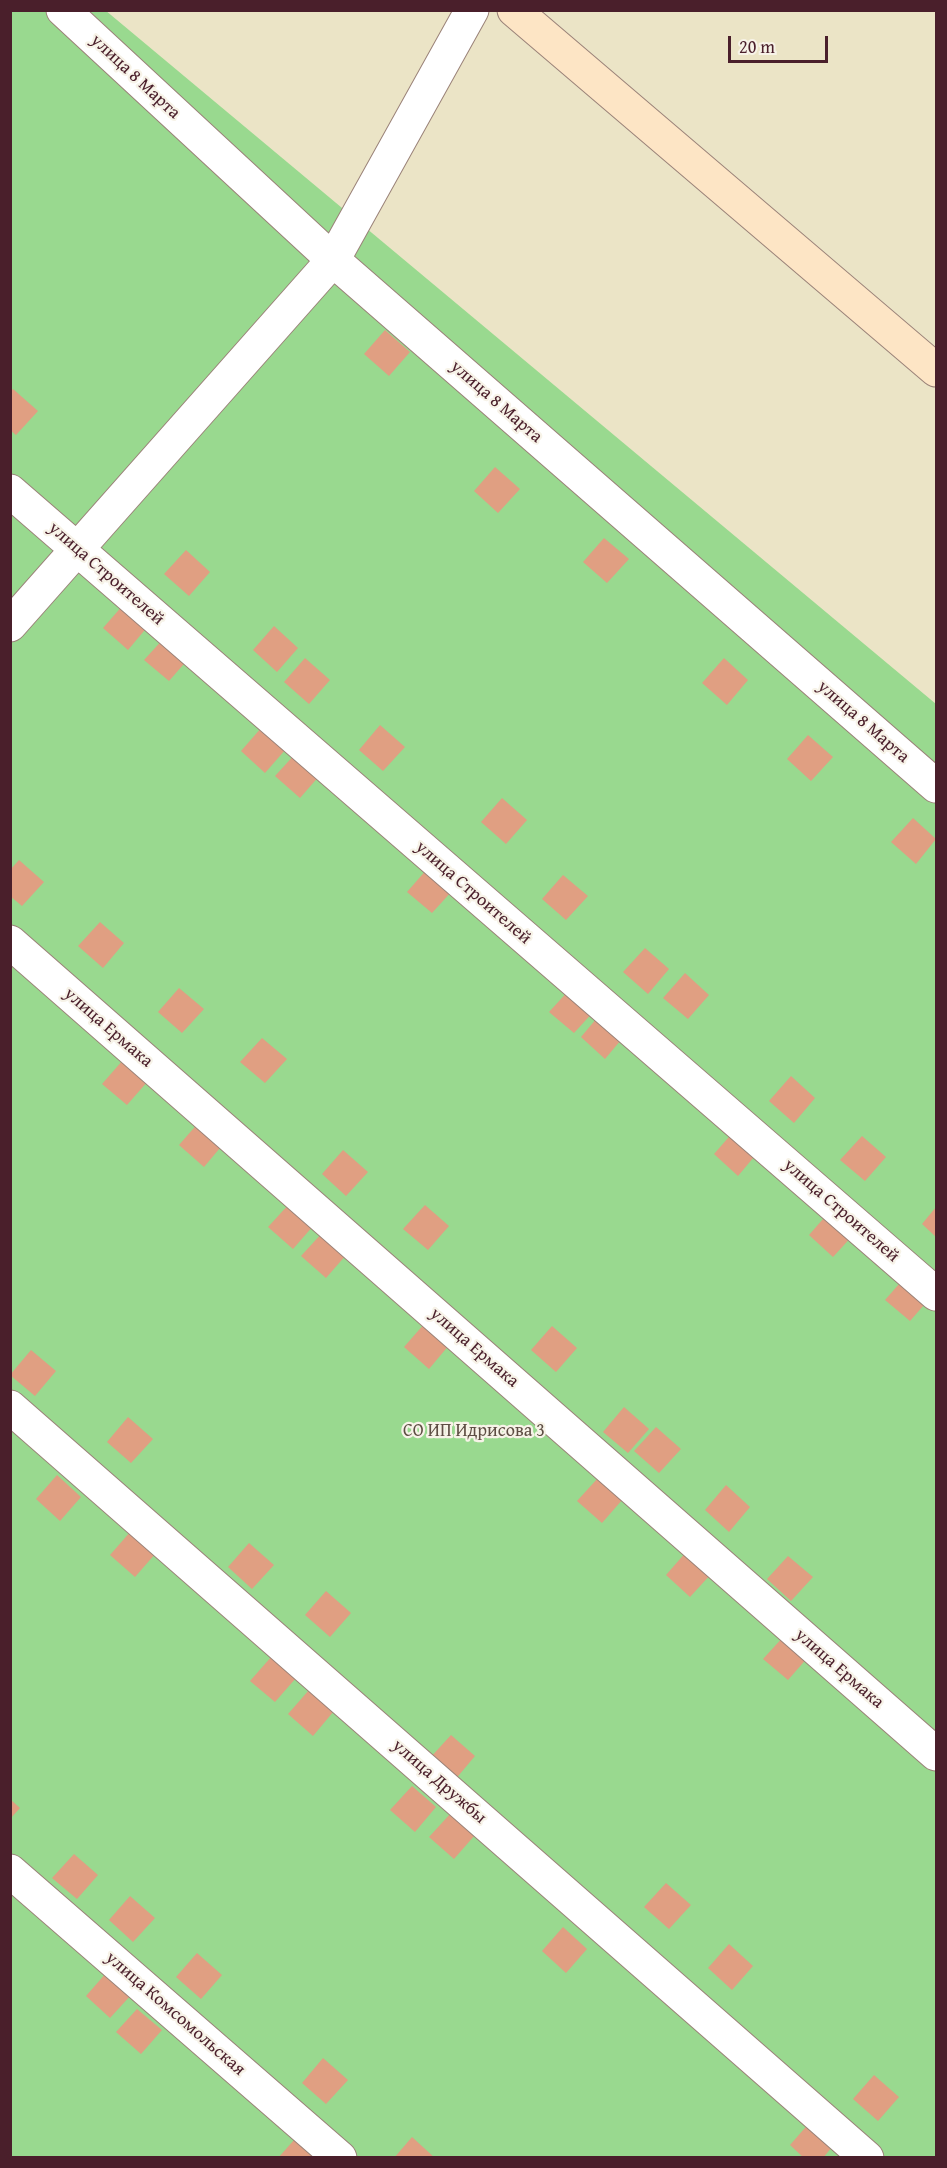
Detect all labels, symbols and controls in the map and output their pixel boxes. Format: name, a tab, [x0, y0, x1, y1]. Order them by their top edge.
scale bar	[731, 24, 832, 62]
street label: улица 8 Марта	[86, 30, 184, 124]
text: 20 m	[739, 33, 775, 60]
street label: улица 8 Марта	[446, 356, 546, 448]
street label: улица Строителей	[44, 518, 168, 630]
street label: улица 8 Марта	[813, 676, 913, 768]
street label: улица Строителей	[411, 837, 535, 949]
street label: улица Ермака	[59, 984, 157, 1072]
street label: улица Строителей	[779, 1155, 903, 1267]
street label: улица Ермака	[425, 1304, 523, 1392]
park label: СО ИП Идрисова 3	[403, 1420, 545, 1442]
street label: улица Ермака	[790, 1625, 888, 1713]
street label: улица Дружбы	[387, 1735, 491, 1829]
street label: улица Комсомольская	[101, 1947, 249, 2081]

